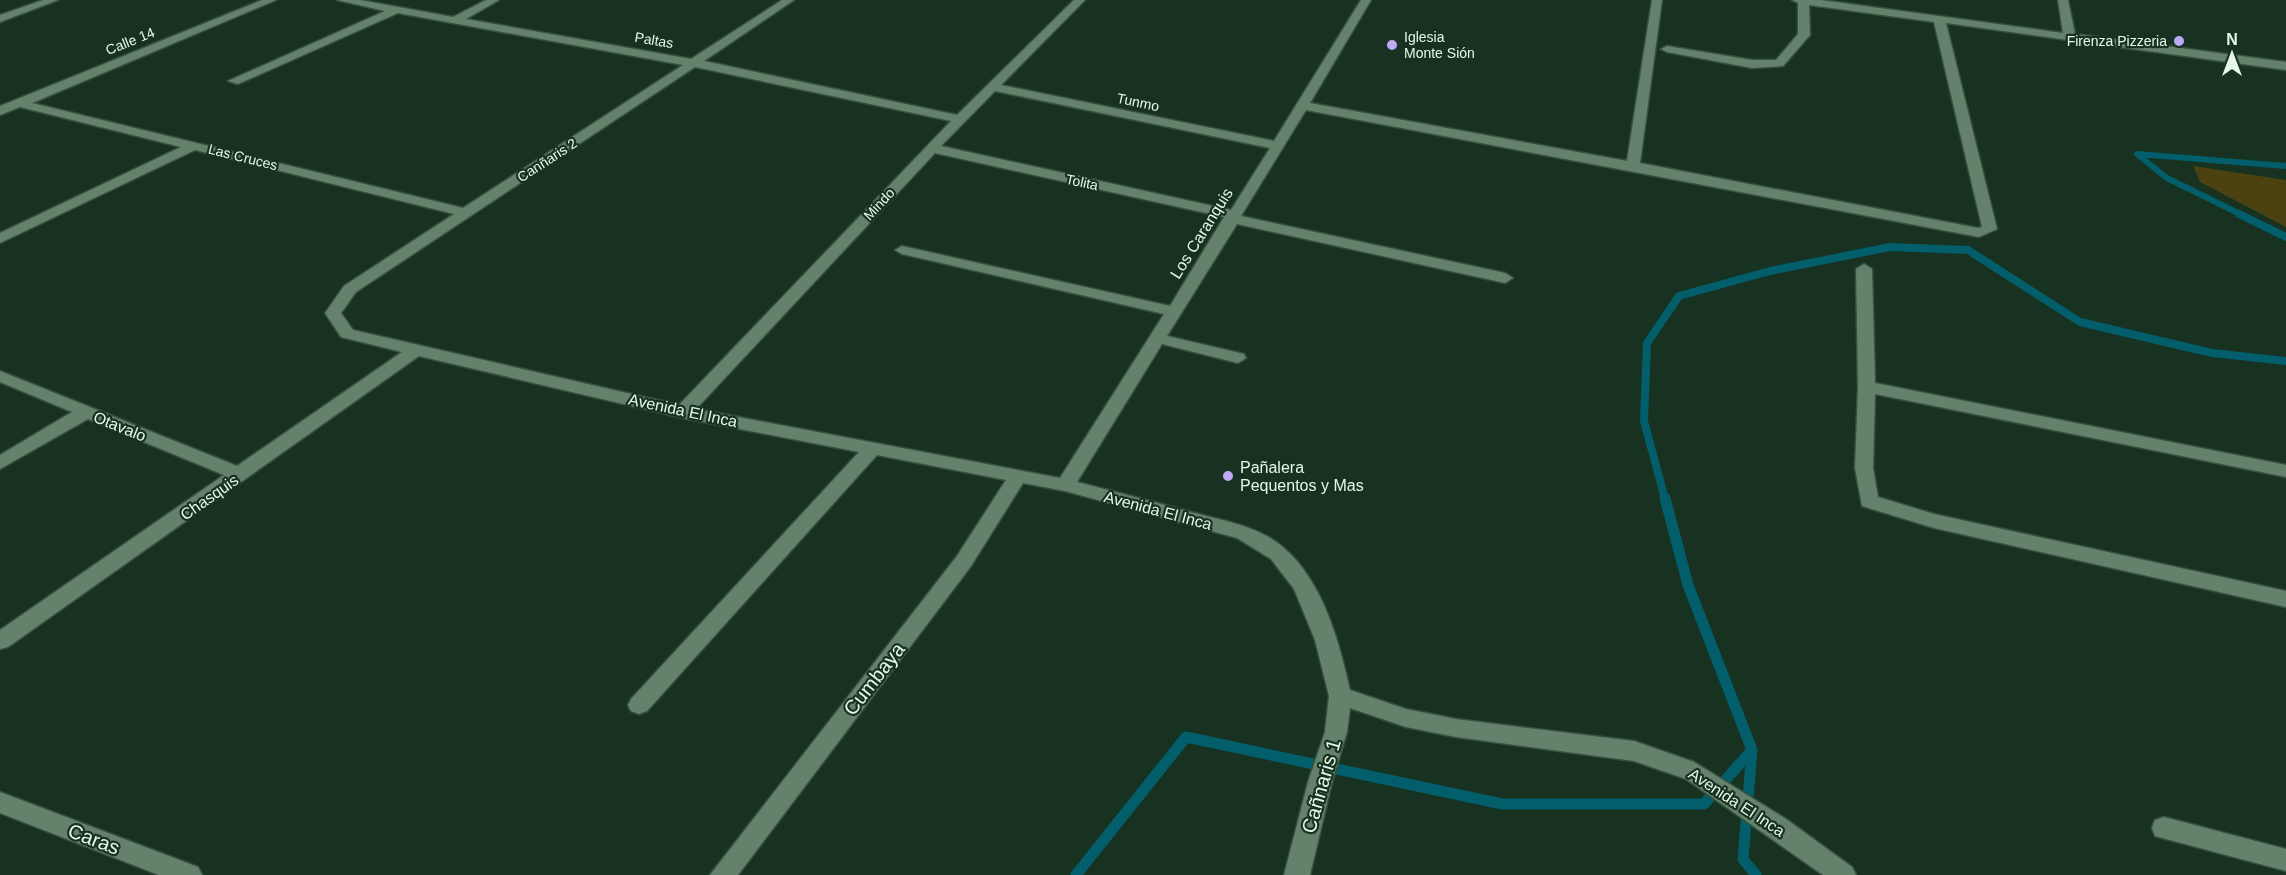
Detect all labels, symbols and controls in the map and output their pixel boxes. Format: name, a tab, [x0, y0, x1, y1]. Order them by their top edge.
street label: Calle 14	[103, 24, 157, 58]
north arrow	[2202, 24, 2262, 84]
street label: Paltas	[633, 29, 675, 51]
place label: Iglesia Monte Sión	[1404, 29, 1475, 61]
text: N	[2226, 31, 2238, 48]
place label: Firenza Pizzeria	[2067, 33, 2167, 49]
marker: Firenza Pizzeria	[2172, 34, 2186, 48]
marker: Iglesia Monte Sión	[1385, 38, 1399, 52]
street label: Tunmo	[1115, 90, 1161, 114]
street label: Canñaris 2	[514, 135, 580, 185]
street label: Las Cruces	[207, 141, 279, 173]
street label: Tolita	[1064, 171, 1100, 193]
street label: Mindo	[860, 184, 898, 223]
street label: Los Caranquis	[1167, 185, 1236, 282]
street label: Avenida El Inca	[627, 391, 739, 430]
street label: Otavalo	[91, 408, 149, 445]
place label: Pañalera Pequentos y Mas	[1240, 459, 1364, 494]
marker: Pañalera Pequentos y Mas	[1221, 469, 1235, 483]
street label: Chasquis	[177, 471, 241, 524]
street label: Avenida El Inca	[1102, 488, 1214, 533]
street label: Cumbaya	[839, 638, 910, 720]
street label: Cañnaris 1	[1297, 736, 1345, 836]
street label: Avenida El Inca	[1686, 765, 1788, 840]
street label: Caras	[65, 819, 123, 859]

